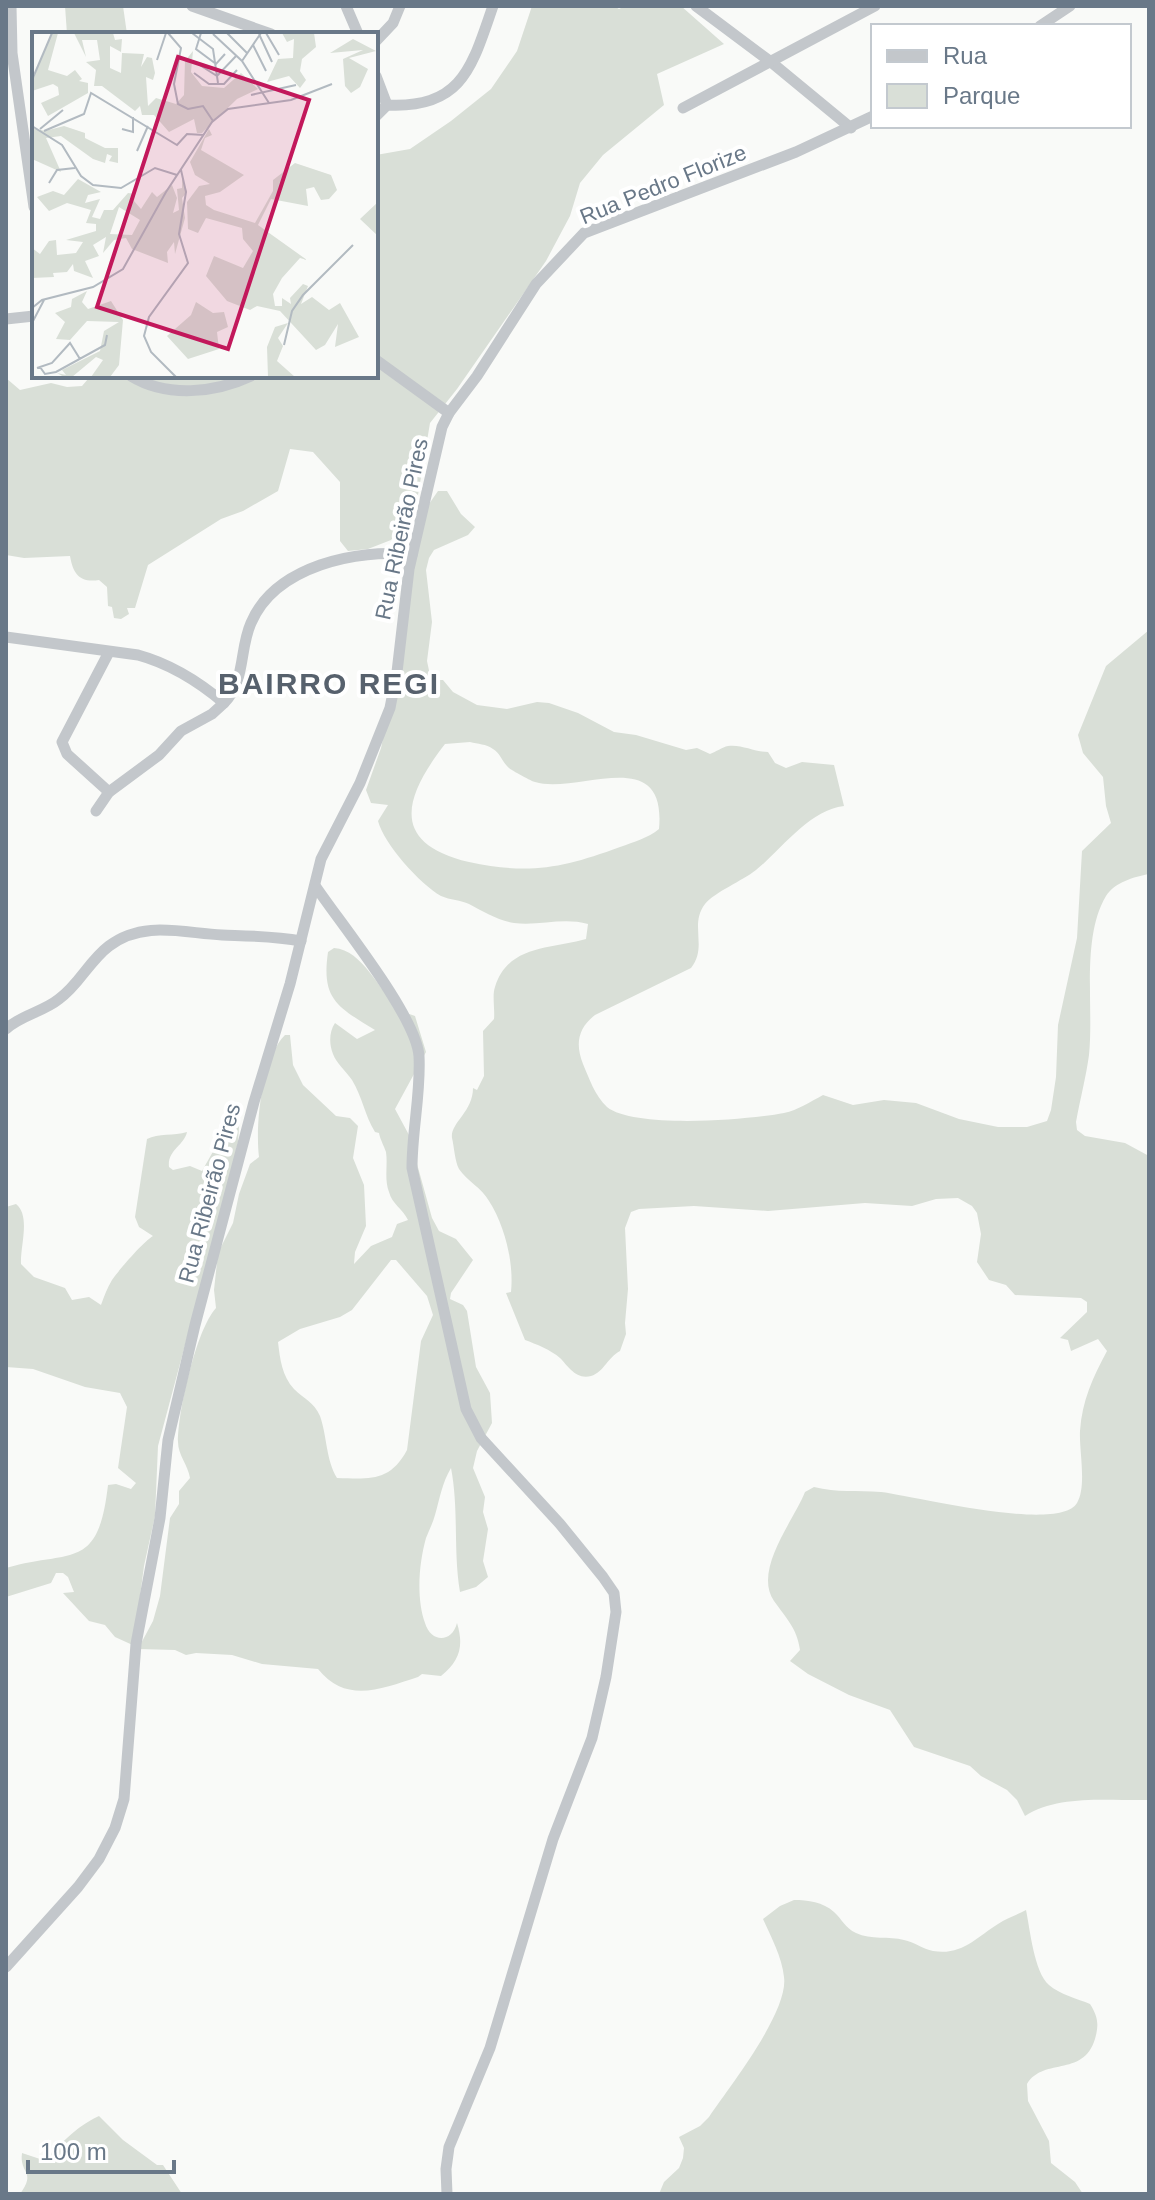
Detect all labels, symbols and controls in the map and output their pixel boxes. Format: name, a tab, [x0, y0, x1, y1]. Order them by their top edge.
legend	[871, 24, 1131, 128]
inset map	[32, 32, 378, 378]
text: Rua	[943, 42, 988, 69]
text: Parque	[943, 82, 1020, 109]
street label: Rua Pedro Florize	[576, 140, 750, 229]
street label: Rua Ribeirão Pires	[370, 436, 433, 622]
district label: BAIRRO REGI	[218, 667, 440, 700]
street label: Rua Ribeirão Pires	[174, 1101, 245, 1286]
scale bar	[28, 2124, 174, 2174]
text: 100 m	[40, 2138, 107, 2165]

